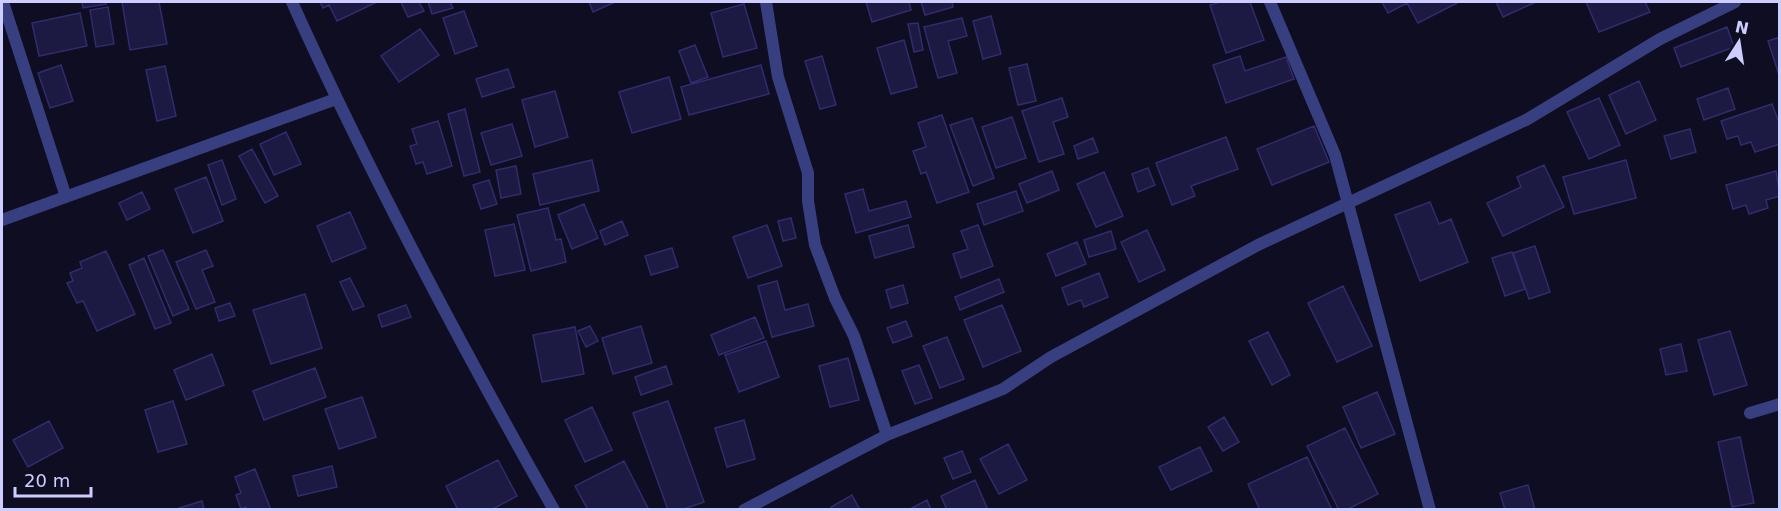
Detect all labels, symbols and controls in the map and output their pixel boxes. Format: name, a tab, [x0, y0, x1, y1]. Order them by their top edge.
north arrow	[1709, 12, 1769, 72]
text: N	[1733, 17, 1751, 39]
scale bar	[15, 460, 92, 498]
text: 20 m	[24, 470, 70, 491]

